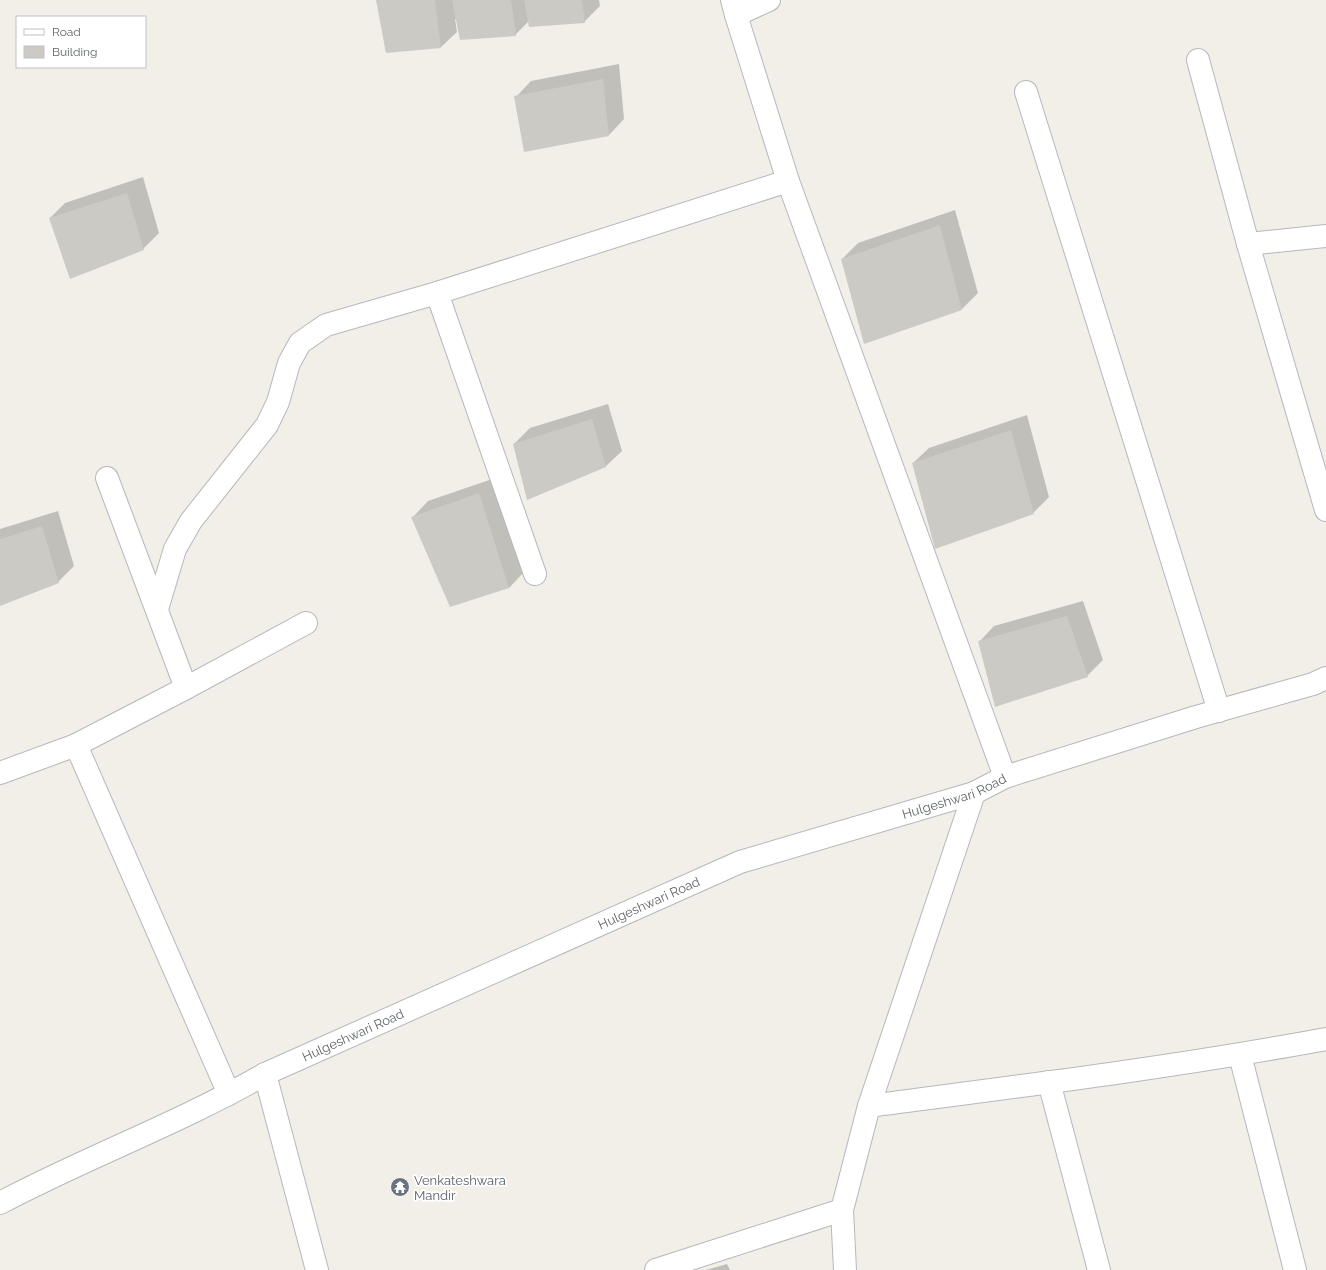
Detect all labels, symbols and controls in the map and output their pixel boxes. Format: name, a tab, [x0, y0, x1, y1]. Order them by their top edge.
legend	[16, 16, 146, 68]
text: Road	[52, 25, 81, 39]
text: Building	[52, 45, 98, 59]
street label: Hulgeshwari Road	[900, 770, 1008, 821]
street label: Hulgeshwari Road	[596, 874, 702, 932]
street label: Hulgeshwari Road	[300, 1006, 406, 1064]
place label: Venkateshwara Mandir	[414, 1173, 506, 1203]
temple icon: Venkateshwara Mandir	[389, 1176, 411, 1198]

